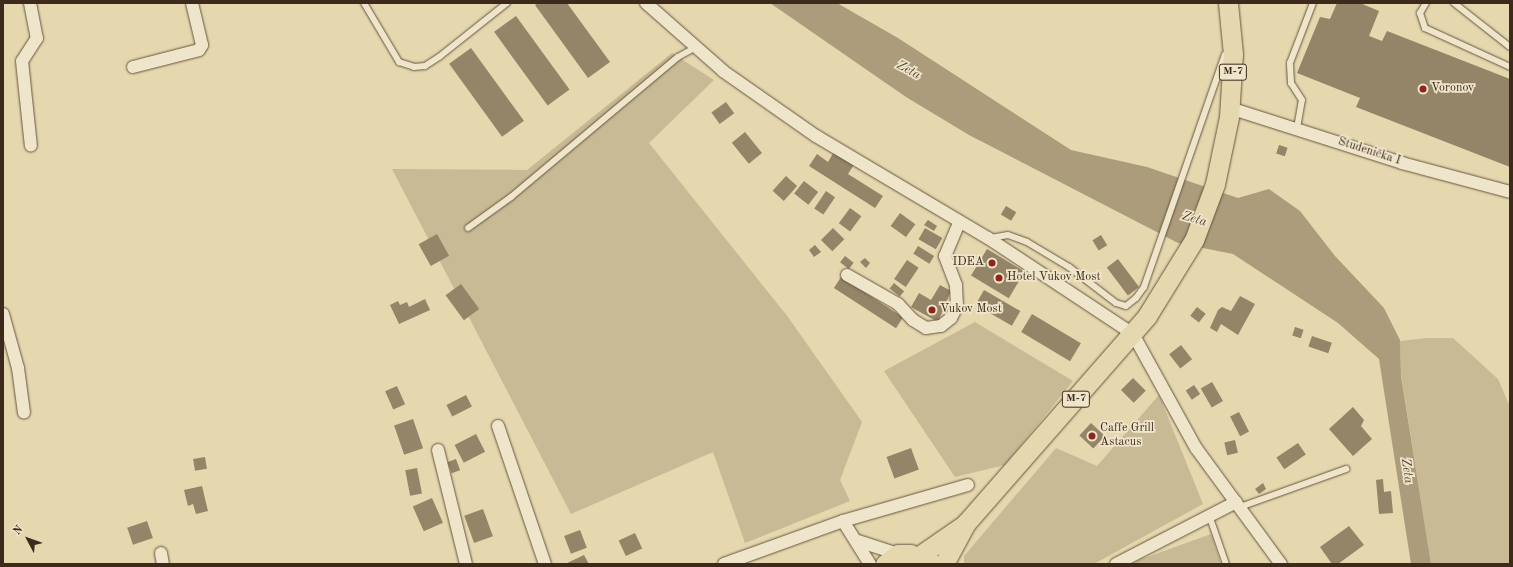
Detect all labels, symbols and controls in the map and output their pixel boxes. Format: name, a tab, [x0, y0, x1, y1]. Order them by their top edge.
water label: Zeta	[893, 58, 923, 84]
road number: M-7	[1218, 63, 1248, 81]
place label: Voronov	[1431, 82, 1474, 96]
marker: Voronov	[1418, 84, 1428, 94]
street label: Studenička I	[1336, 135, 1402, 169]
water label: Zeta	[1180, 209, 1208, 231]
place label: IDEA	[952, 256, 984, 270]
marker: IDEA	[987, 258, 997, 268]
place label: Hotel Vukov Most	[1007, 271, 1101, 285]
marker: Hotel Vukov Most	[994, 273, 1004, 283]
place label: Vukov Most	[940, 303, 1002, 317]
marker: Vukov Most	[927, 305, 937, 315]
road number: M-7	[1061, 390, 1091, 408]
place label: Caffe Grill Astacus	[1100, 422, 1154, 450]
marker: Caffe Grill Astacus	[1087, 431, 1097, 441]
water label: Zeta	[1397, 457, 1415, 485]
north arrow	[8, 519, 48, 559]
text: N	[12, 524, 25, 538]

